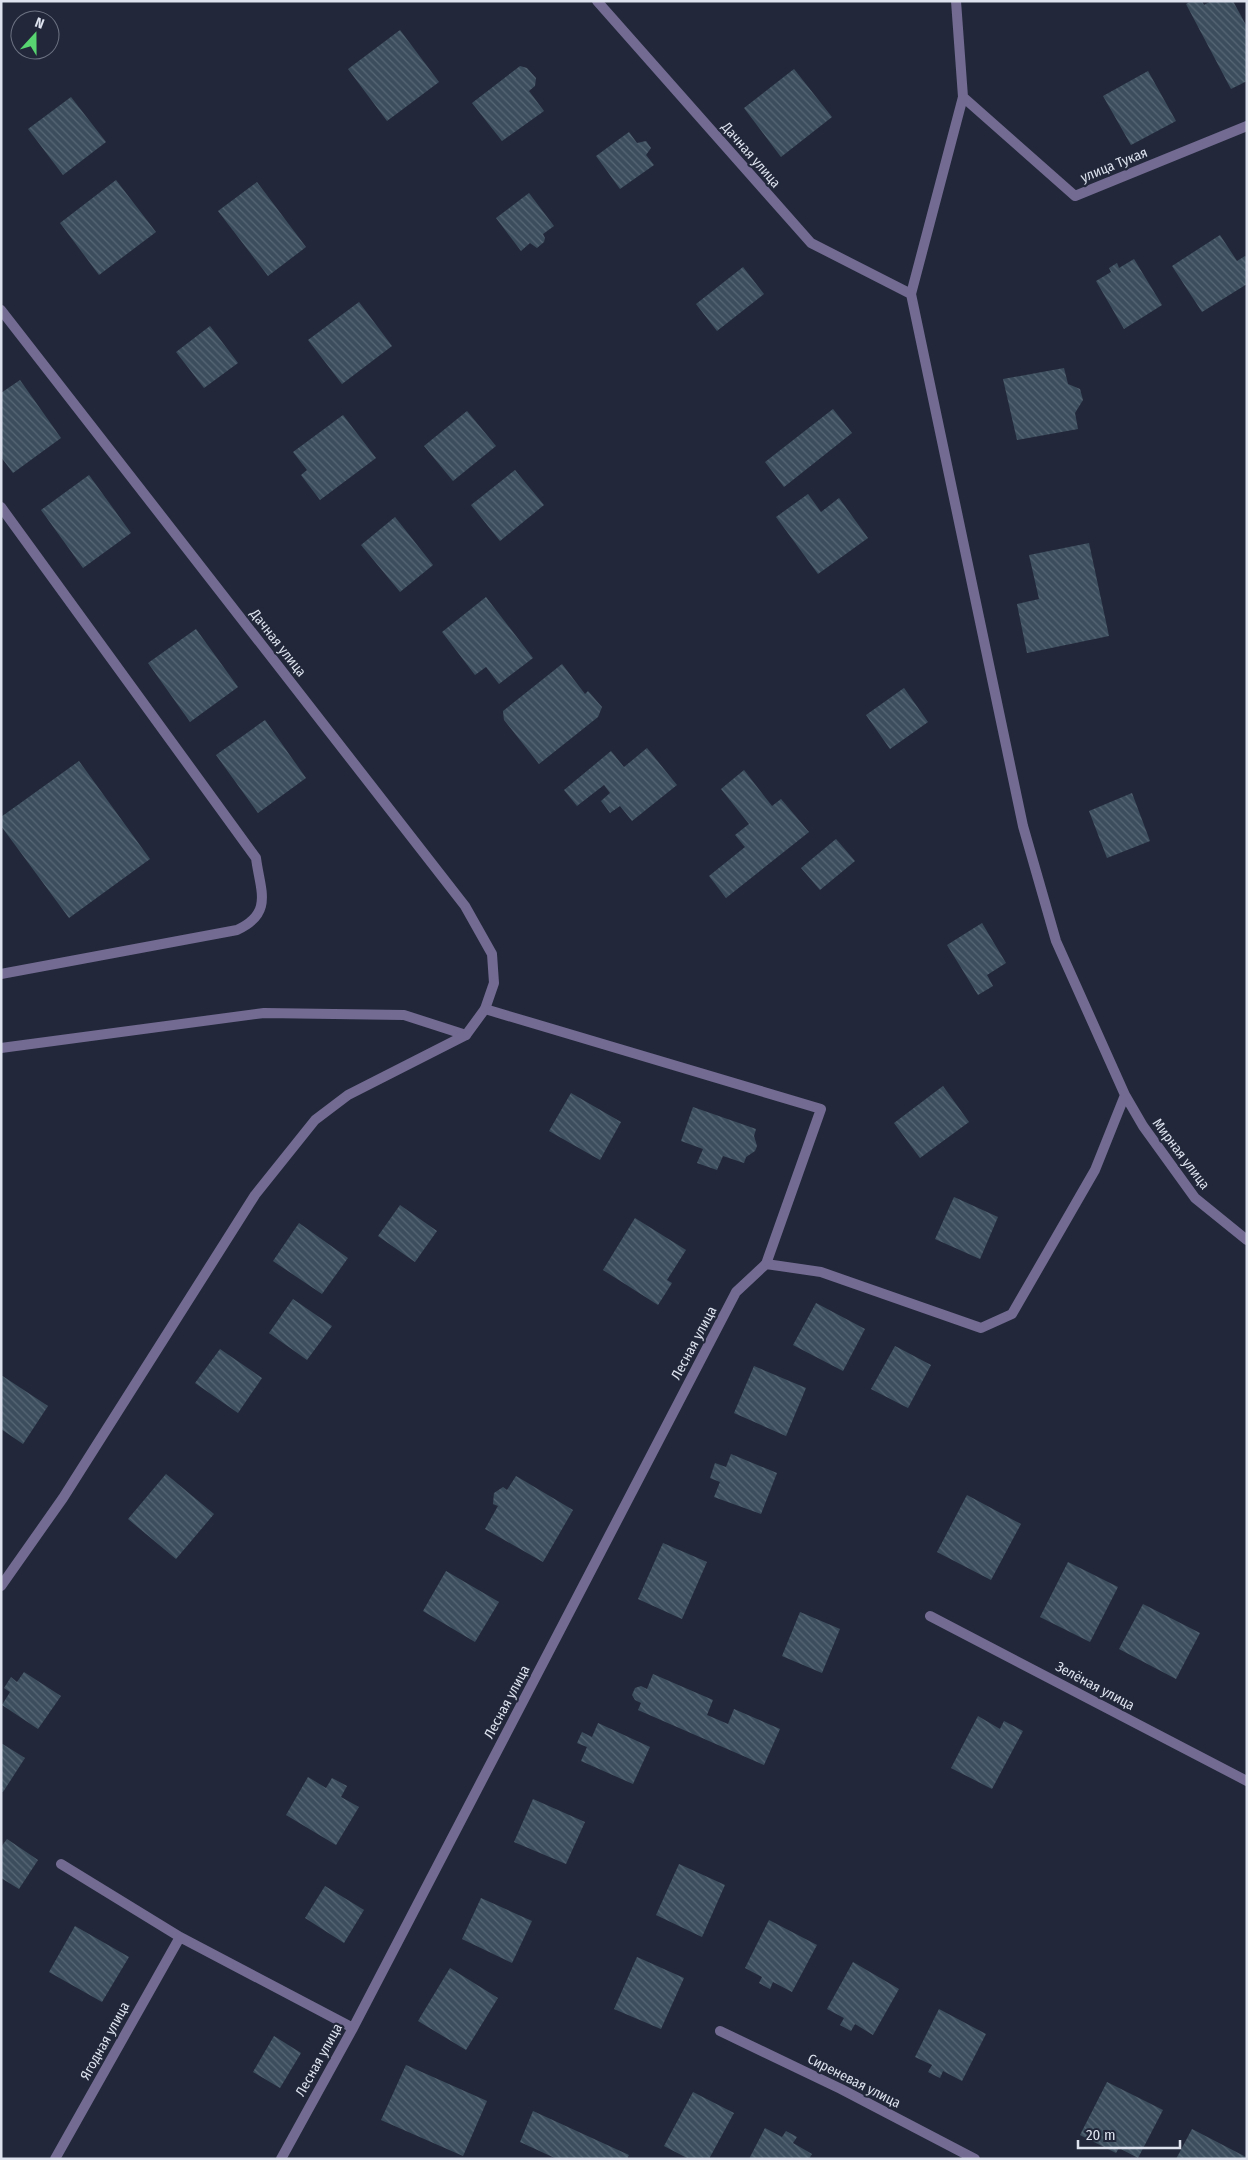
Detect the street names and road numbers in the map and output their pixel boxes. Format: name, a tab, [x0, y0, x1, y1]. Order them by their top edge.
street label: Дачная улица	[717, 118, 784, 191]
street label: улица Тукая	[1078, 144, 1150, 186]
street label: Дачная улица	[246, 605, 310, 680]
street label: Мирная улица	[1149, 1115, 1213, 1193]
street label: Лесная улица	[668, 1303, 721, 1383]
street label: Зелёная улица	[1053, 1658, 1138, 1714]
street label: Лесная улица	[481, 1662, 534, 1742]
street label: Ягодная улица	[77, 1999, 134, 2083]
street label: Лесная улица	[292, 2020, 346, 2099]
street label: Сиреневая улица	[805, 2050, 904, 2112]

